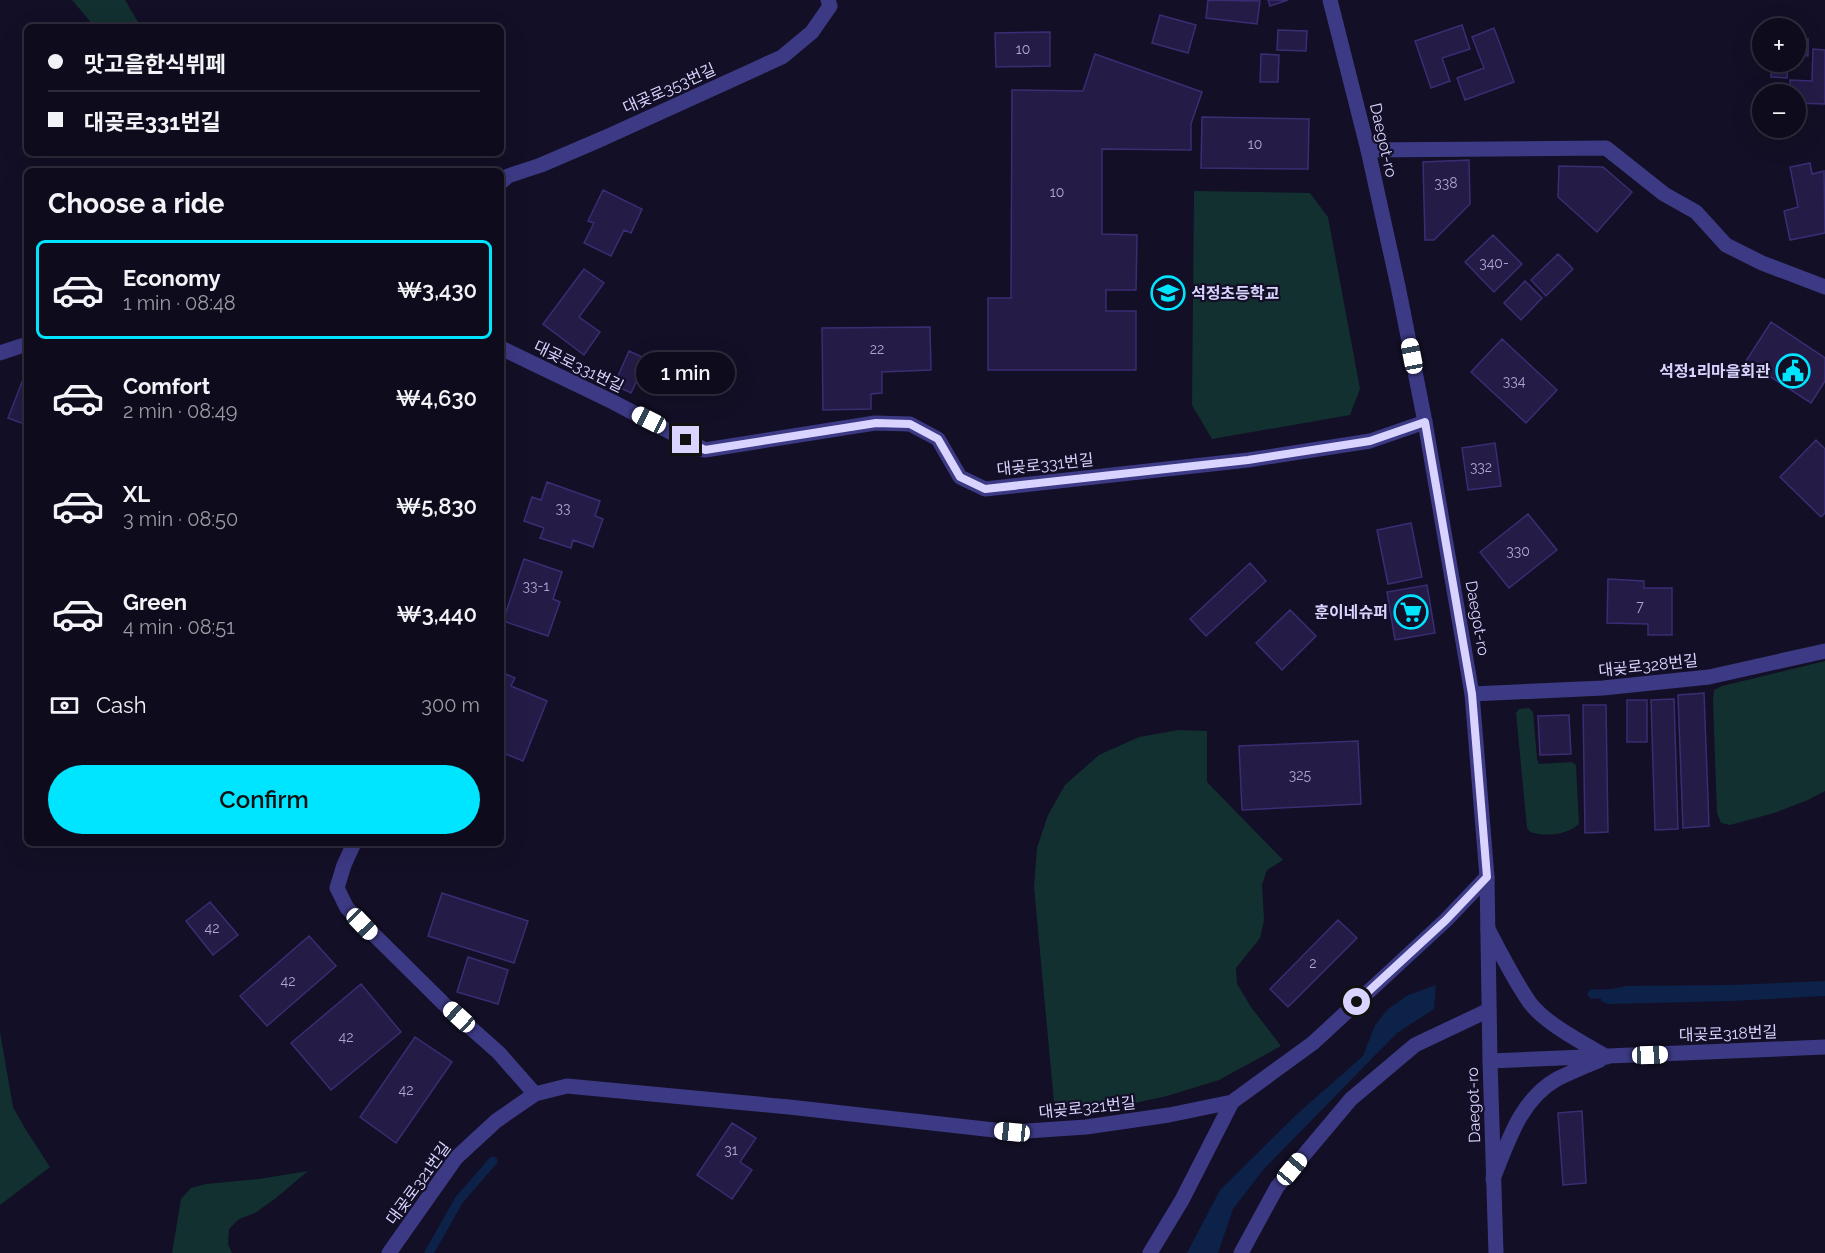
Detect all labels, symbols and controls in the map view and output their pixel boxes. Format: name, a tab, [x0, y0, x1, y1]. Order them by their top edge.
map controls	[1752, 18, 1806, 138]
button: +	[1752, 18, 1806, 72]
house number: 10	[1016, 41, 1030, 57]
text: 맛고을한식뷔페	[84, 51, 226, 77]
street label: 대곶로353번길	[620, 60, 718, 117]
button: −	[1752, 84, 1806, 138]
street label: Daegot-ro	[1366, 101, 1401, 179]
text: 대곶로331번길	[84, 109, 221, 135]
house number: 10	[1248, 136, 1262, 152]
house number: 338	[1434, 175, 1458, 191]
house number: 10	[1050, 184, 1064, 200]
text: Choose a ride	[48, 188, 224, 219]
house number: 340-	[1479, 255, 1509, 271]
icon: car	[51, 263, 105, 317]
text: Economy	[123, 265, 221, 291]
school or university icon: 석정초등학교	[1150, 275, 1186, 311]
text: ₩3,430	[397, 277, 477, 303]
place label: 석정초등학교	[1191, 284, 1280, 303]
text: 1 min · 08:48	[123, 291, 236, 315]
street label: 대곶로331번길	[531, 337, 627, 396]
car	[1400, 337, 1424, 375]
house number: 22	[870, 341, 884, 357]
callout: 1 min	[636, 353, 736, 395]
public building icon: 석정1리마을회관	[1775, 353, 1811, 389]
text: 1 min	[661, 361, 710, 385]
place label: 석정1리마을회관	[1659, 362, 1770, 381]
icon: car	[51, 371, 105, 425]
text: Comfort	[123, 373, 210, 399]
house number: 334	[1503, 373, 1526, 389]
text: ₩4,630	[396, 385, 477, 411]
text: 2 min · 08:49	[123, 399, 237, 423]
car	[629, 404, 669, 436]
route end	[672, 426, 699, 453]
street label: 대곶로331번길	[996, 450, 1095, 479]
house number: 332	[1470, 459, 1492, 475]
icon: car	[51, 479, 105, 533]
text: XL	[123, 481, 150, 507]
text: ₩5,830	[396, 493, 477, 519]
house number: 33	[556, 500, 570, 516]
text: 3 min · 08:50	[123, 507, 238, 531]
house number: 330	[1506, 543, 1530, 559]
house number: 33-1	[523, 578, 549, 594]
street label: Daegot-ro	[1462, 579, 1493, 657]
icon: car	[51, 587, 105, 641]
text: Green	[123, 589, 187, 615]
supermarket icon: 훈이네슈퍼	[1393, 594, 1429, 630]
house number: 7	[1636, 598, 1644, 614]
text: ₩3,440	[397, 601, 477, 627]
place label: 훈이네슈퍼	[1314, 603, 1388, 622]
text: 4 min · 08:51	[123, 615, 235, 639]
street label: 대곶로328번길	[1597, 651, 1699, 680]
icon: cash	[48, 689, 81, 722]
text: Cash	[96, 692, 147, 718]
text: 300 m	[421, 693, 480, 717]
button: Confirm	[48, 765, 480, 834]
house number: 325	[1289, 767, 1312, 783]
car	[343, 905, 381, 943]
house number: 42	[205, 920, 219, 936]
house number: 2	[1309, 955, 1317, 971]
house number: 42	[281, 973, 295, 989]
route start	[1343, 988, 1370, 1015]
car	[440, 998, 478, 1036]
street label: 대곶로318번길	[1678, 1022, 1778, 1045]
house number: 42	[339, 1029, 353, 1045]
car	[1632, 1045, 1668, 1065]
street label: Daegot-ro	[1463, 1067, 1484, 1143]
house number: 42	[399, 1082, 413, 1098]
street label: 대곶로321번길	[1038, 1093, 1136, 1122]
car	[993, 1121, 1031, 1143]
street label: 대곶로321번길	[382, 1138, 455, 1228]
house number: 31	[724, 1142, 738, 1158]
car	[1274, 1149, 1310, 1189]

